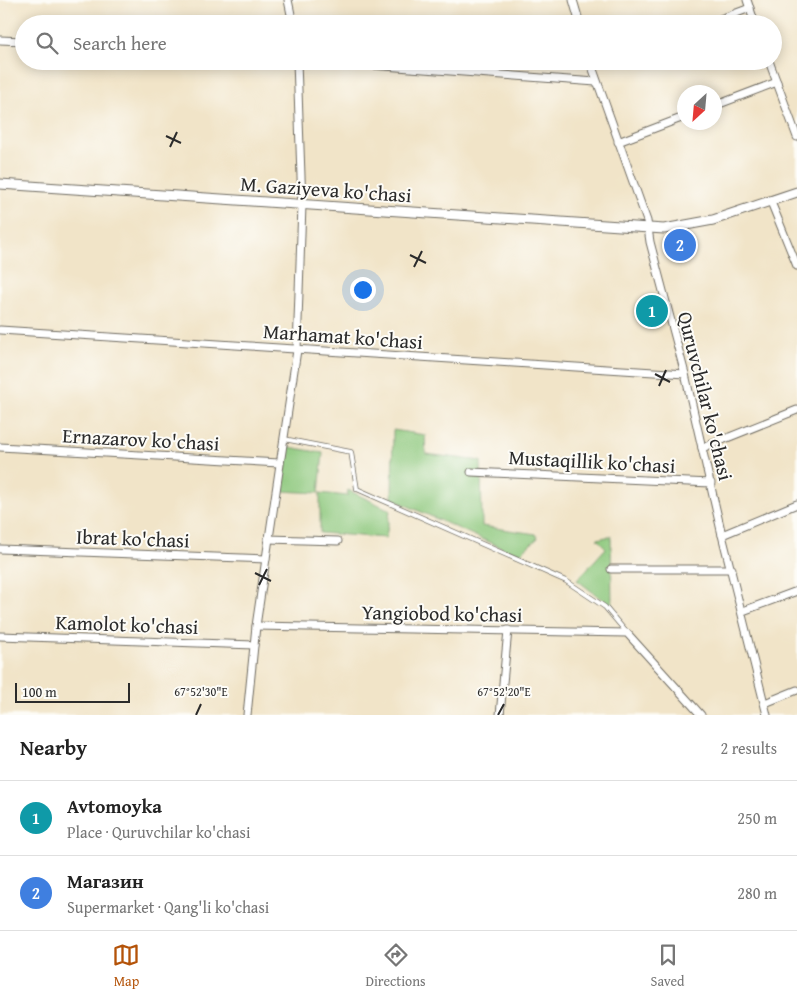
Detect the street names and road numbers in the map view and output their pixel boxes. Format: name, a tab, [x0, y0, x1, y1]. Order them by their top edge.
street label: M. Gaziyeva ko'chasi	[239, 169, 413, 209]
street label: Quruvchilar ko'chasi	[671, 309, 741, 484]
street label: Marhamat ko'chasi	[262, 316, 424, 356]
street label: Ernazarov ko'chasi	[62, 420, 221, 458]
street label: Mustaqillik ko'chasi	[508, 442, 677, 480]
street label: Ibrat ko'chasi	[76, 522, 191, 554]
street label: Yangiobod ko'chasi	[361, 597, 523, 629]
street label: Kamolot ko'chasi	[55, 607, 199, 641]

